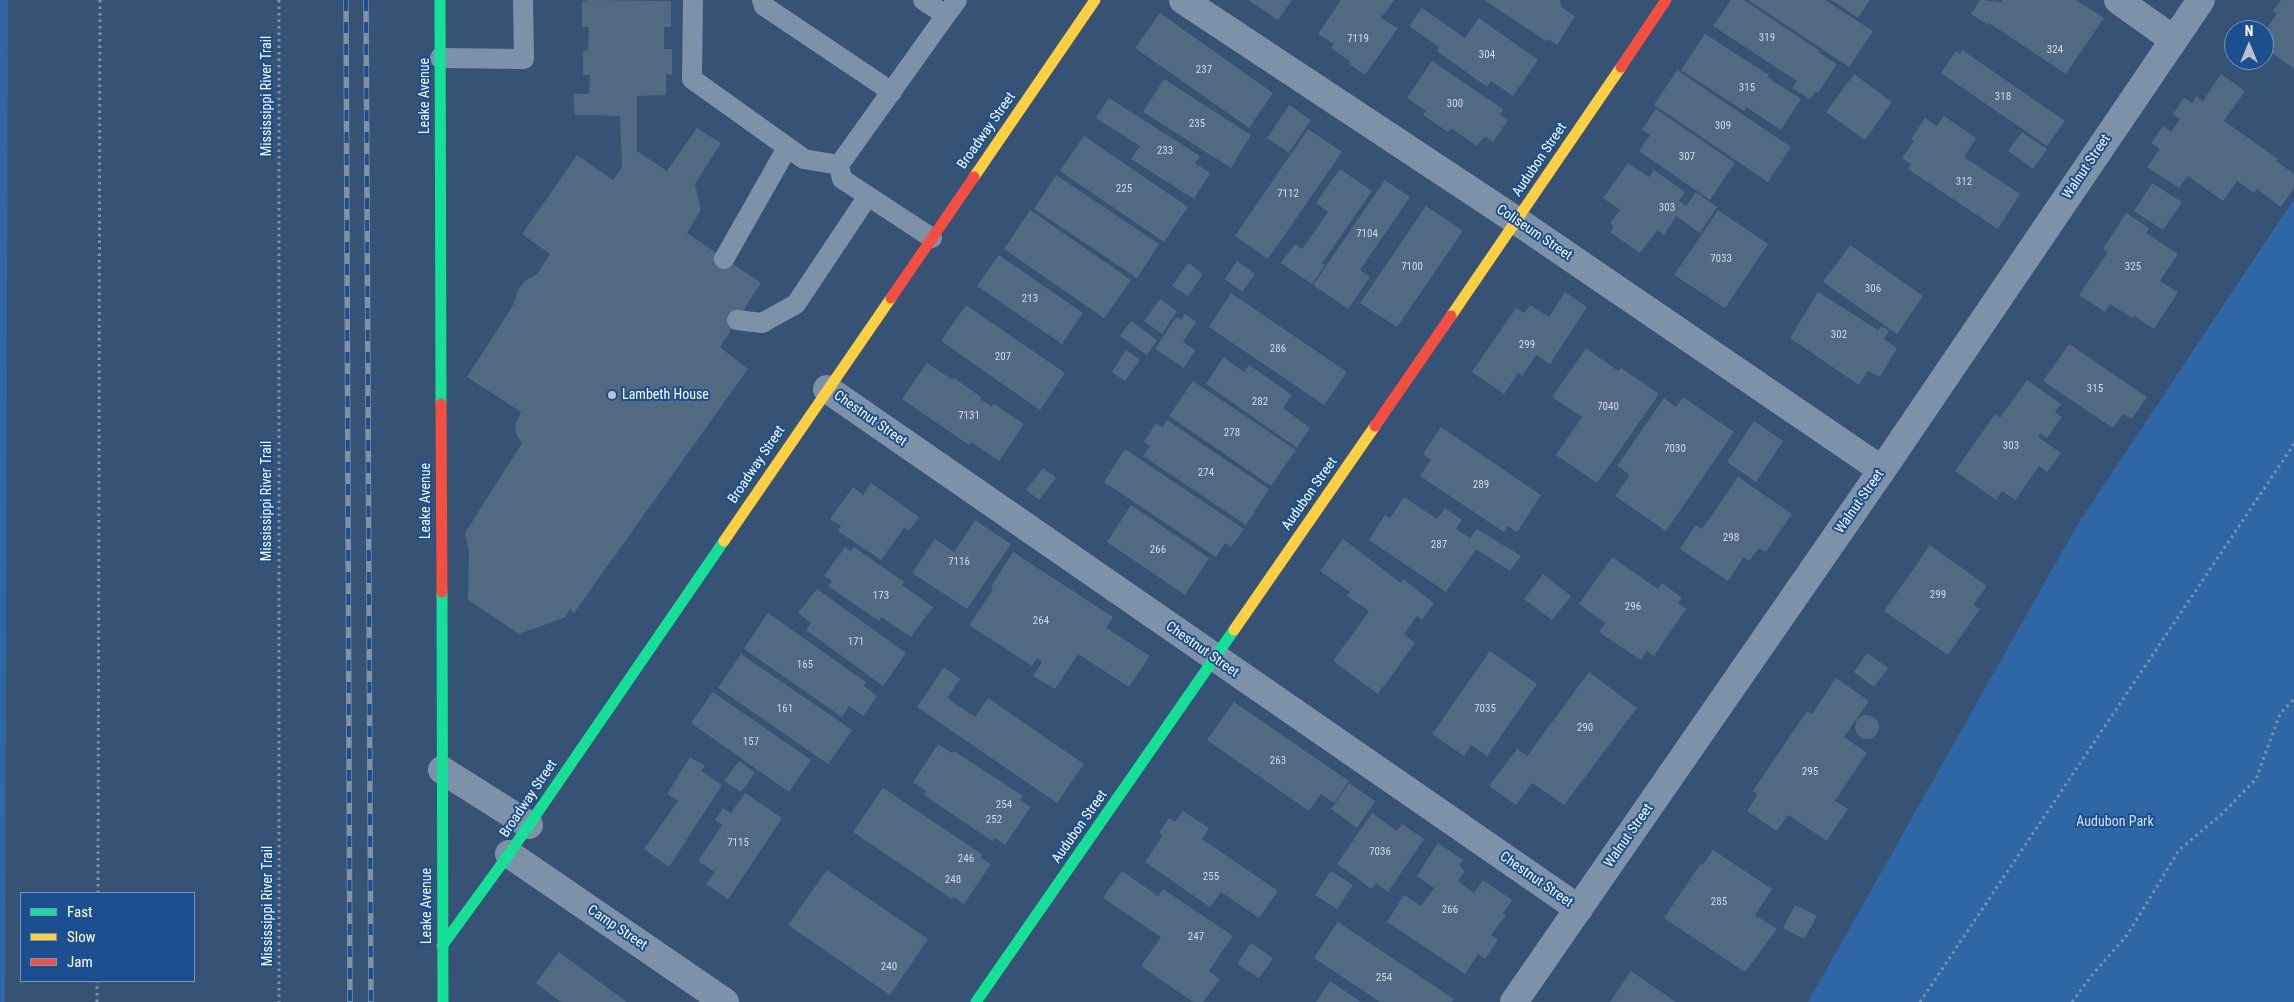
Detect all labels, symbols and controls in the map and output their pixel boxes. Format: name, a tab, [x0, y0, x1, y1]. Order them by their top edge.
north arrow	[2224, 20, 2274, 70]
text: N	[2245, 23, 2253, 39]
house number: 319	[1759, 31, 1775, 45]
house number: 7119	[1347, 32, 1369, 46]
street label: Mississippi River Trail	[259, 36, 275, 156]
house number: 324	[2047, 43, 2063, 57]
house number: 304	[1479, 48, 1495, 62]
street label: Leake Avenue	[417, 58, 433, 134]
house number: 237	[1196, 63, 1212, 77]
house number: 315	[1739, 81, 1755, 95]
street label: Broadway Street	[954, 89, 1020, 173]
house number: 318	[1995, 90, 2011, 104]
house number: 300	[1447, 97, 1463, 111]
house number: 235	[1189, 117, 1205, 131]
house number: 309	[1715, 119, 1731, 133]
street label: Audubon Street	[1509, 120, 1571, 200]
street label: Walnut Street	[2059, 132, 2115, 202]
house number: 233	[1157, 144, 1173, 158]
house number: 307	[1679, 150, 1695, 164]
house number: 312	[1956, 175, 1972, 189]
house number: 225	[1116, 182, 1132, 196]
house number: 7112	[1277, 187, 1299, 201]
house number: 303	[1659, 201, 1675, 215]
street label: Coliseum Street	[1493, 202, 1575, 264]
house number: 7104	[1356, 227, 1378, 241]
house number: 7033	[1710, 252, 1732, 266]
house number: 7100	[1401, 260, 1423, 274]
house number: 325	[2125, 260, 2141, 274]
house number: 306	[1865, 282, 1881, 296]
house number: 213	[1022, 292, 1038, 306]
house number: 302	[1831, 328, 1847, 342]
house number: 299	[1519, 338, 1535, 352]
house number: 286	[1270, 342, 1286, 356]
house number: 207	[995, 350, 1011, 364]
house number: 315	[2087, 382, 2103, 396]
place label: Lambeth House	[622, 387, 709, 403]
street label: Chestnut Street	[830, 388, 910, 450]
marker: Lambeth House	[606, 389, 618, 401]
house number: 282	[1252, 395, 1268, 409]
house number: 7040	[1597, 400, 1619, 414]
house number: 7131	[958, 409, 980, 423]
street label: Broadway Street	[725, 423, 789, 507]
house number: 278	[1224, 426, 1240, 440]
house number: 303	[2003, 439, 2019, 453]
street label: Mississippi River Trail	[259, 441, 275, 561]
house number: 7030	[1664, 442, 1686, 456]
street label: Audubon Street	[1279, 454, 1341, 534]
street label: Leake Avenue	[418, 463, 434, 539]
house number: 274	[1198, 466, 1214, 480]
street label: Walnut Street	[1832, 467, 1888, 537]
house number: 289	[1473, 478, 1489, 492]
house number: 298	[1723, 531, 1739, 545]
house number: 287	[1431, 538, 1447, 552]
house number: 266	[1150, 543, 1166, 557]
house number: 7116	[948, 555, 970, 569]
house number: 299	[1930, 588, 1946, 602]
house number: 173	[873, 589, 889, 603]
house number: 296	[1625, 600, 1641, 614]
house number: 264	[1033, 614, 1049, 628]
street label: Chestnut Street	[1162, 619, 1242, 681]
house number: 171	[848, 635, 864, 649]
house number: 165	[797, 658, 813, 672]
house number: 161	[777, 702, 793, 716]
house number: 7035	[1474, 702, 1496, 716]
house number: 290	[1577, 721, 1593, 735]
house number: 157	[743, 735, 759, 749]
house number: 263	[1270, 754, 1286, 768]
street label: Broadway Street	[497, 757, 561, 841]
house number: 295	[1802, 765, 1818, 779]
street label: Audubon Street	[1049, 787, 1111, 867]
house number: 254	[996, 798, 1012, 812]
street label: Walnut Street	[1601, 801, 1657, 871]
house number: 252	[986, 813, 1002, 827]
park label: Audubon Park	[2076, 814, 2154, 830]
house number: 7115	[727, 836, 749, 850]
house number: 7036	[1369, 845, 1391, 859]
street label: Mississippi River Trail	[260, 846, 276, 966]
street label: Chestnut Street	[1496, 849, 1576, 911]
house number: 246	[958, 852, 974, 866]
street label: Leake Avenue	[419, 868, 435, 944]
house number: 255	[1203, 870, 1219, 884]
house number: 248	[945, 873, 961, 887]
legend	[20, 892, 195, 982]
house number: 285	[1711, 895, 1727, 909]
street label: Camp Street	[584, 902, 650, 954]
text: Fast	[67, 903, 92, 921]
house number: 266	[1442, 903, 1458, 917]
text: Slow	[67, 928, 96, 946]
house number: 247	[1188, 930, 1204, 944]
text: Jam	[67, 953, 93, 971]
house number: 240	[881, 960, 897, 974]
house number: 254	[1376, 971, 1392, 985]

